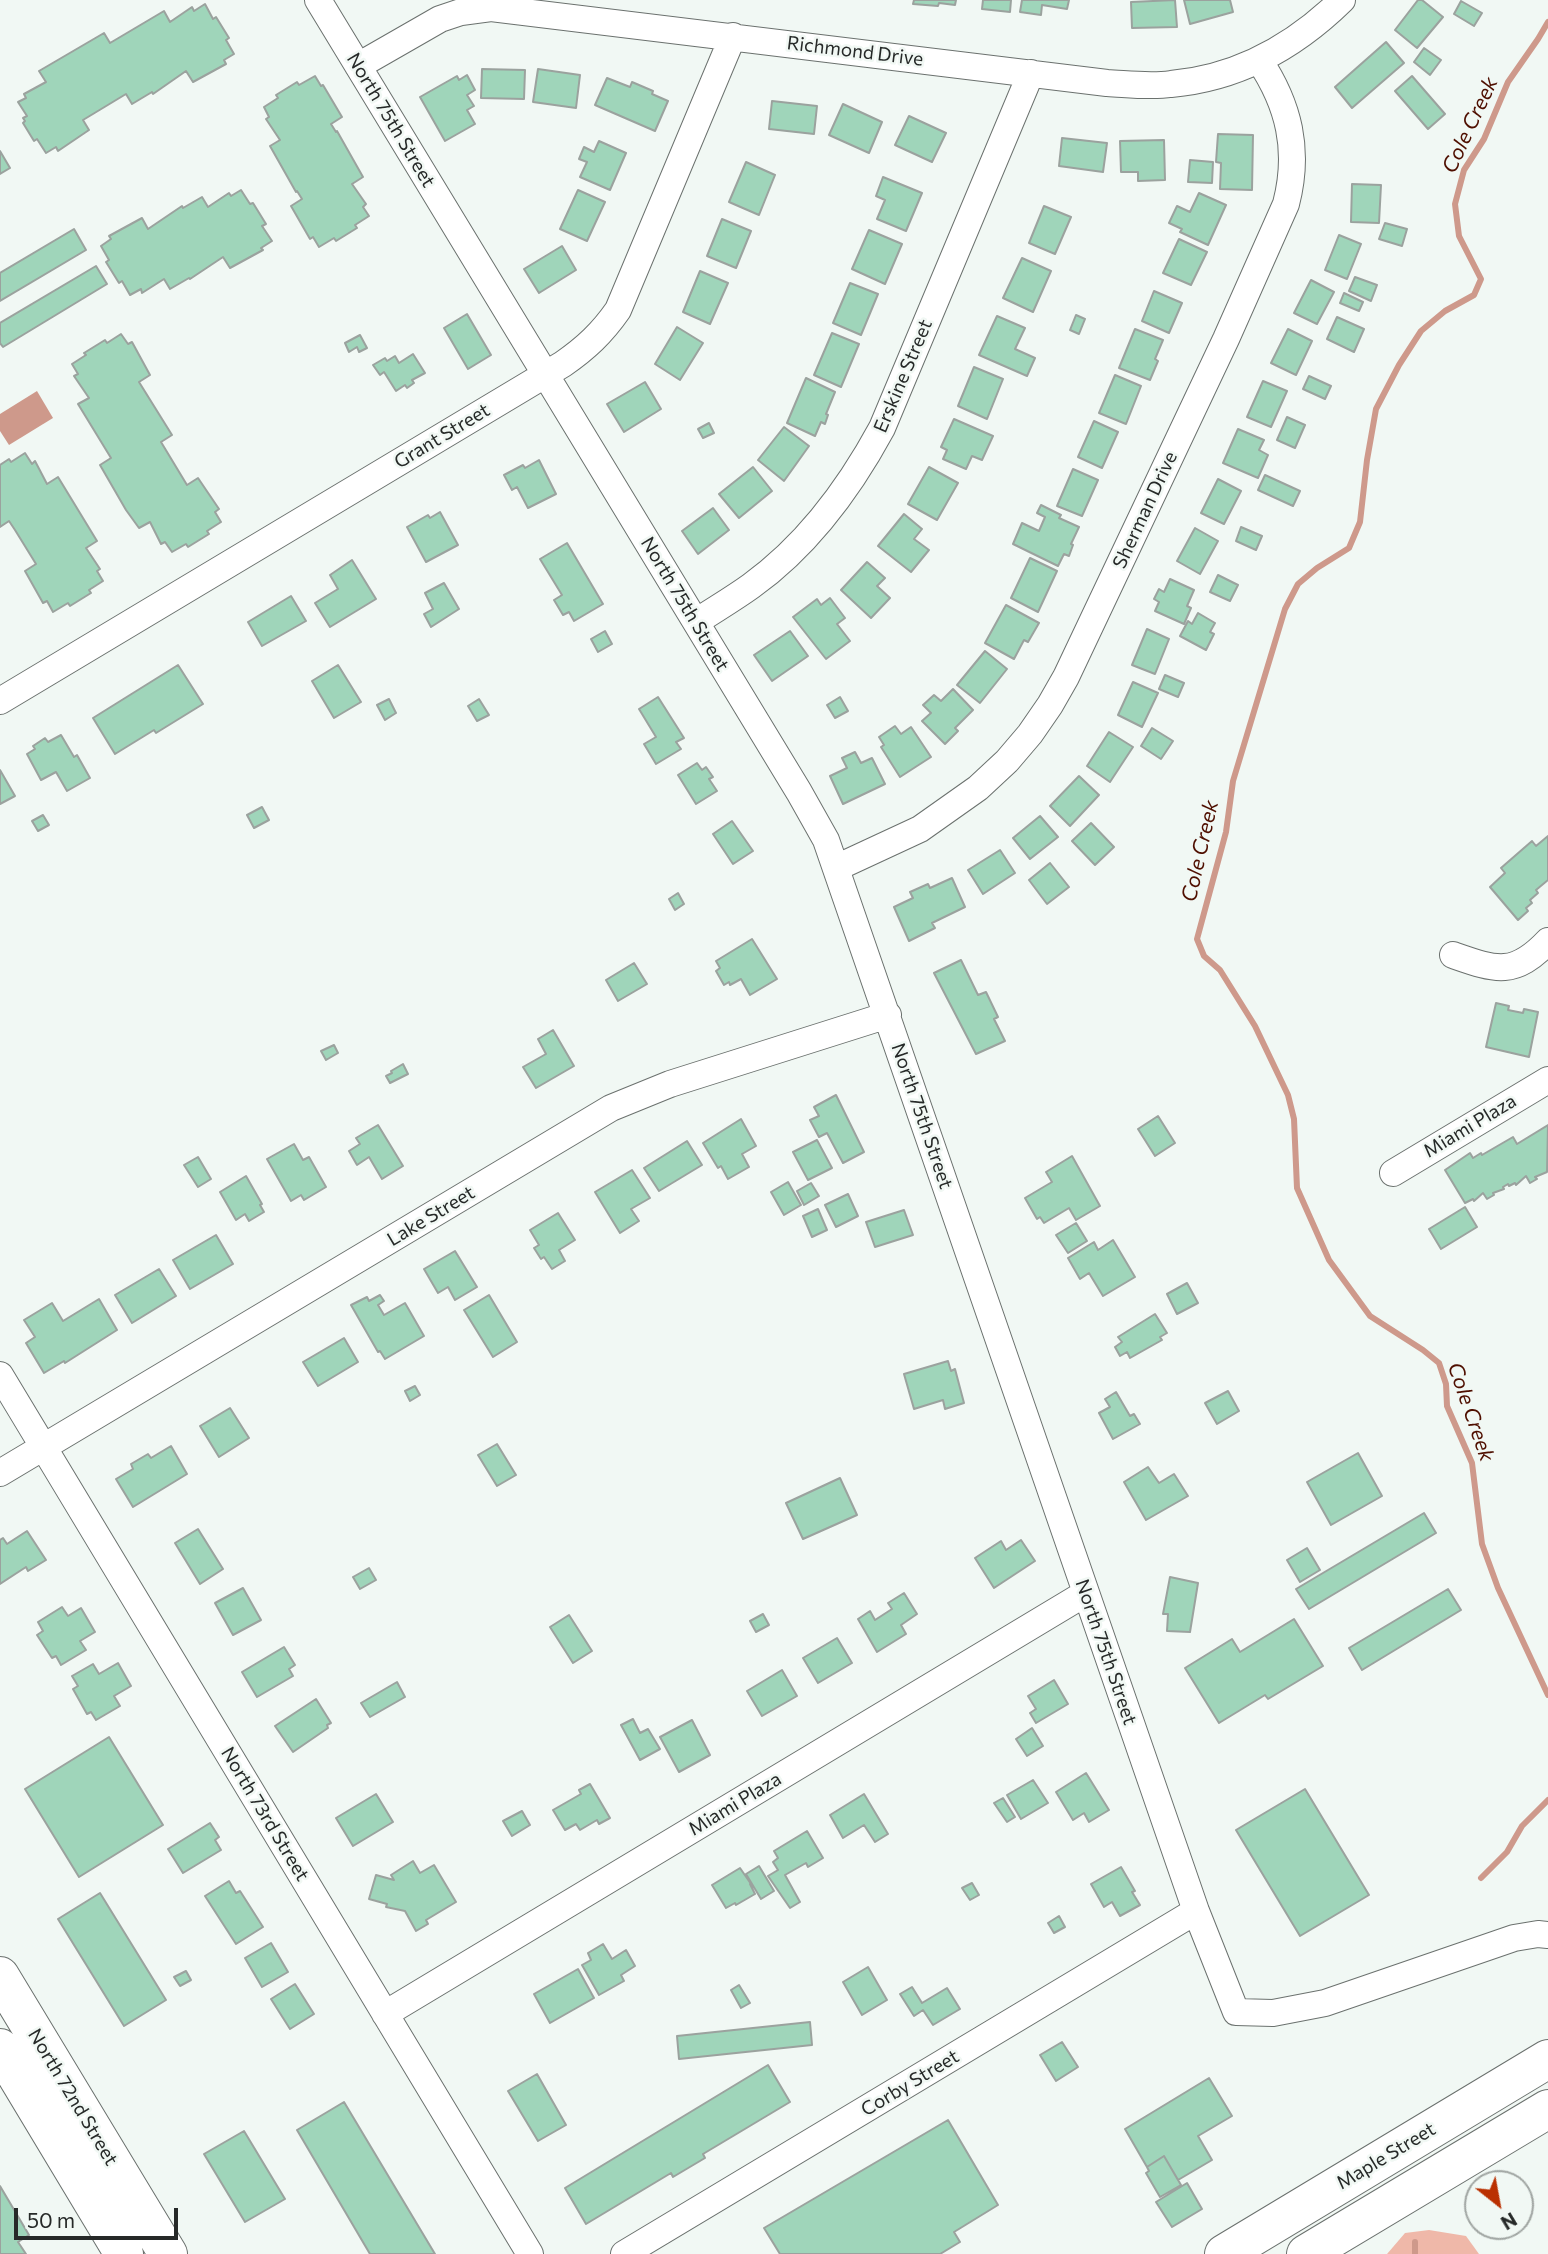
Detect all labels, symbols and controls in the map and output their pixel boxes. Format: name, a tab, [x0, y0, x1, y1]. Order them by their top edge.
street label: Richmond Drive	[786, 31, 924, 71]
street label: North 75th Street	[342, 49, 440, 191]
water label: Cole Creek	[1437, 73, 1503, 177]
street label: Erskine Street	[869, 316, 937, 436]
street label: Grant Street	[390, 399, 494, 473]
street label: Sherman Drive	[1108, 448, 1182, 572]
street label: North 75th Street	[636, 533, 734, 675]
water label: Cole Creek	[1176, 798, 1224, 904]
street label: North 75th Street	[886, 1040, 958, 1192]
street label: Miami Plaza	[1419, 1089, 1521, 1163]
street label: Lake Street	[383, 1181, 479, 1251]
water label: Cole Creek	[1442, 1359, 1500, 1465]
street label: North 75th Street	[1070, 1576, 1142, 1728]
street label: North 73rd Street	[216, 1743, 314, 1885]
street label: Miami Plaza	[684, 1767, 786, 1841]
street label: North 72nd Street	[23, 2025, 123, 2169]
street label: Corby Street	[857, 2045, 963, 2121]
street label: Maple Street	[1332, 2118, 1440, 2194]
north arrow	[1464, 2170, 1534, 2240]
scale bar	[18, 2194, 182, 2238]
text: 50 m	[27, 2207, 75, 2232]
text: N	[1497, 2208, 1521, 2235]

